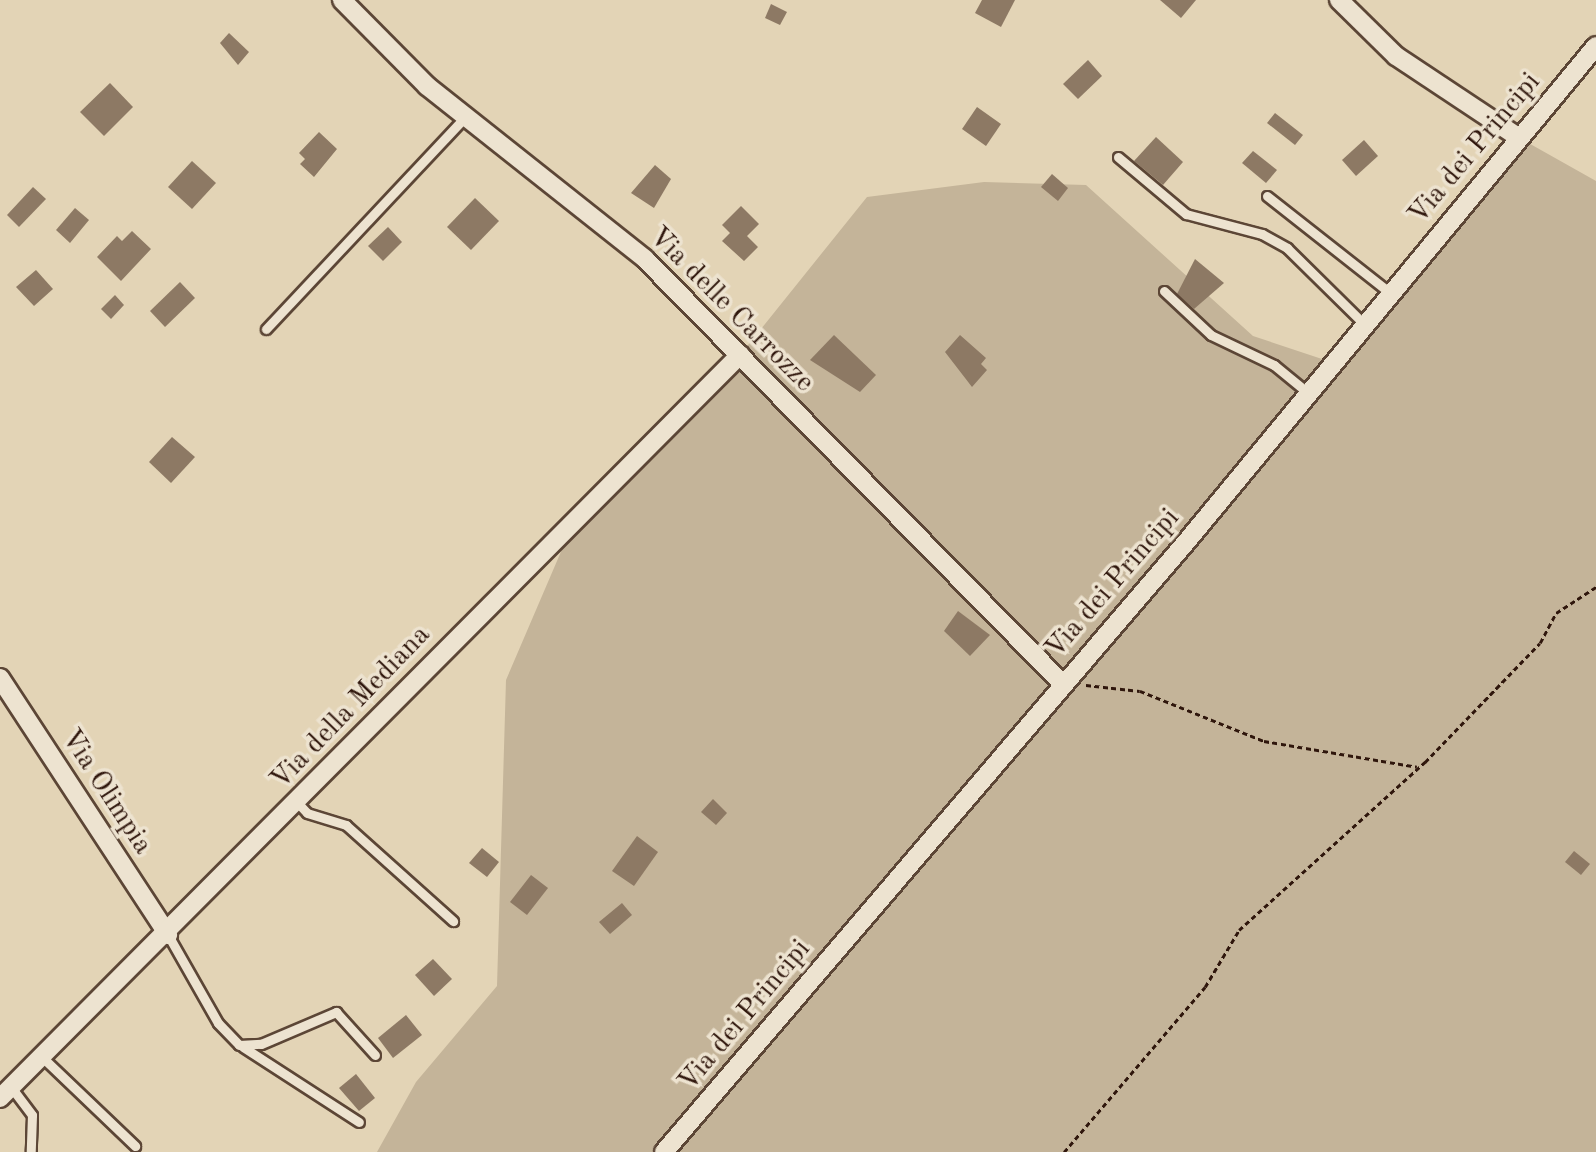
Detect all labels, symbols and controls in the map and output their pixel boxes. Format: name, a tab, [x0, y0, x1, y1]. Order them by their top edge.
street label: Via dei Principi	[1402, 66, 1548, 232]
street label: Via delle Carrozze	[641, 220, 821, 400]
street label: Via dei Principi	[1039, 502, 1187, 666]
street label: Via della Mediana	[264, 619, 438, 797]
street label: Via Olimpia	[53, 723, 159, 861]
street label: Via dei Principi	[672, 933, 818, 1099]

